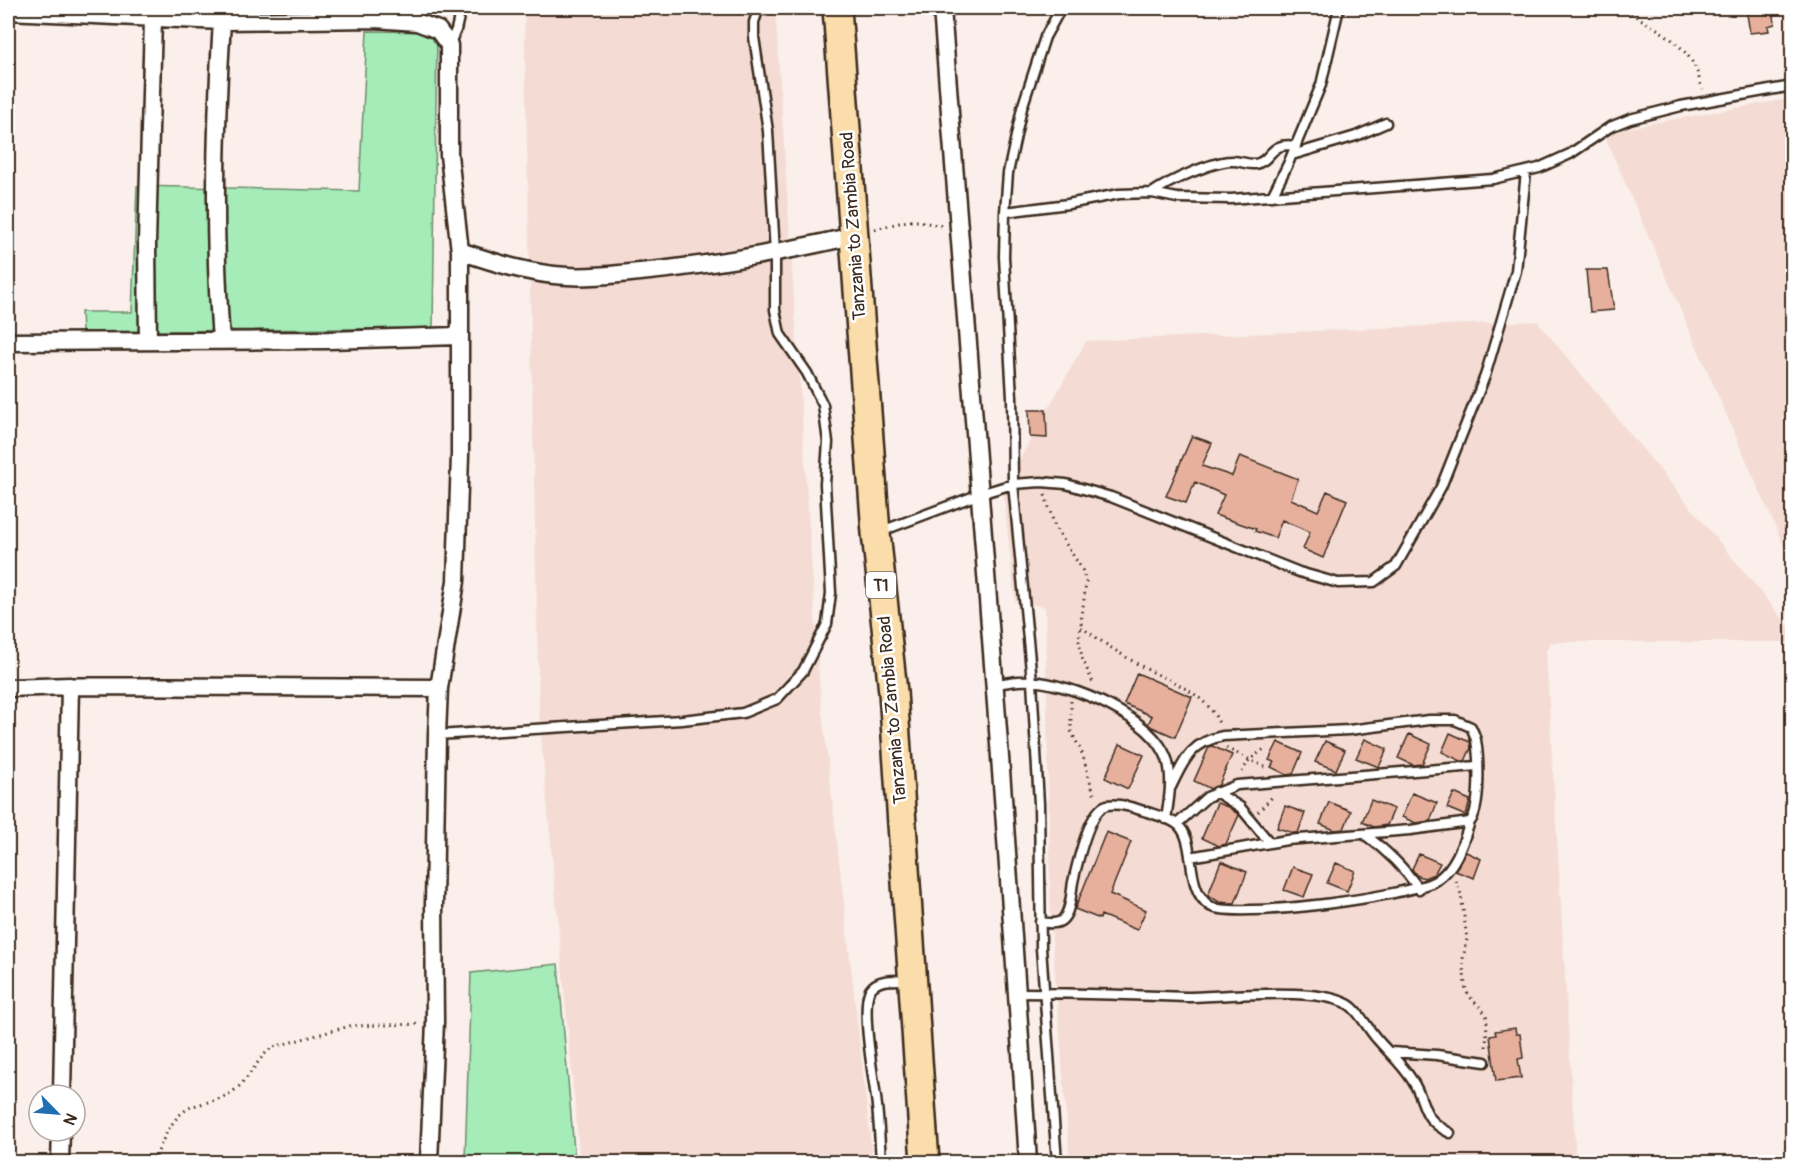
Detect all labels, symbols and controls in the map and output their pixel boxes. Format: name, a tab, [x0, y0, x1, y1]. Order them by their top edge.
street label: Tanzania to Zambia Road	[835, 131, 872, 321]
road number: T1	[866, 572, 896, 598]
street label: Tanzania to Zambia Road	[873, 615, 912, 805]
north arrow	[27, 1083, 87, 1143]
text: N	[58, 1110, 81, 1128]

